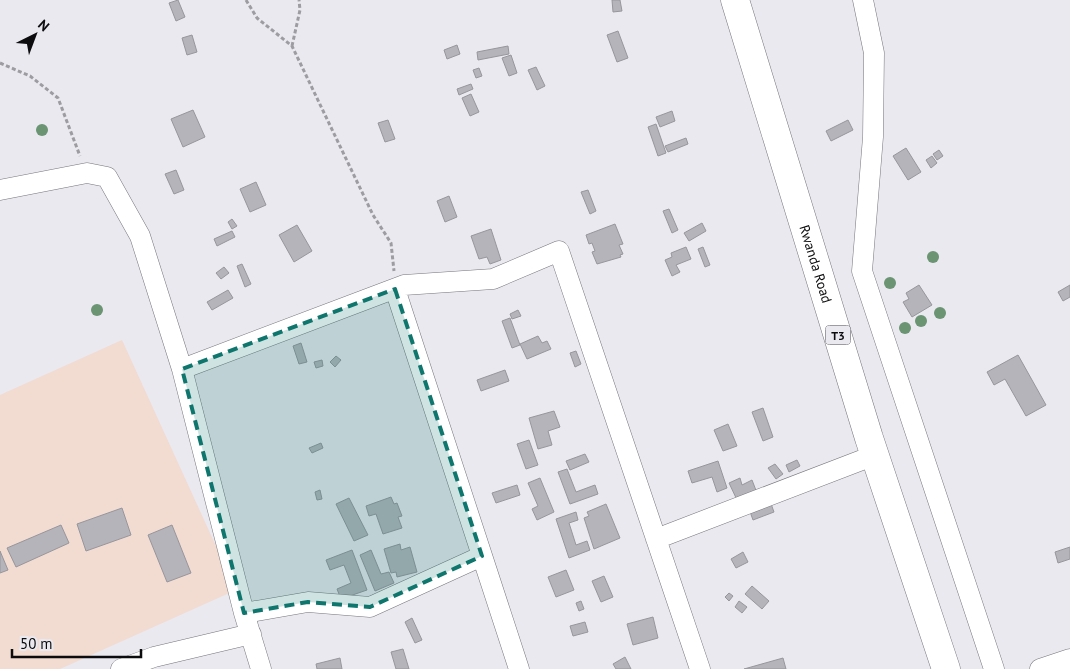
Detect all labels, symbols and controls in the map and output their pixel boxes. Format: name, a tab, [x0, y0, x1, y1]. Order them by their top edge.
north arrow	[10, 10, 60, 60]
text: N	[34, 16, 53, 35]
street label: Rwanda Road	[795, 223, 836, 305]
road number: T3	[826, 326, 850, 344]
scale bar	[12, 626, 141, 658]
text: 50 m	[20, 634, 53, 653]

